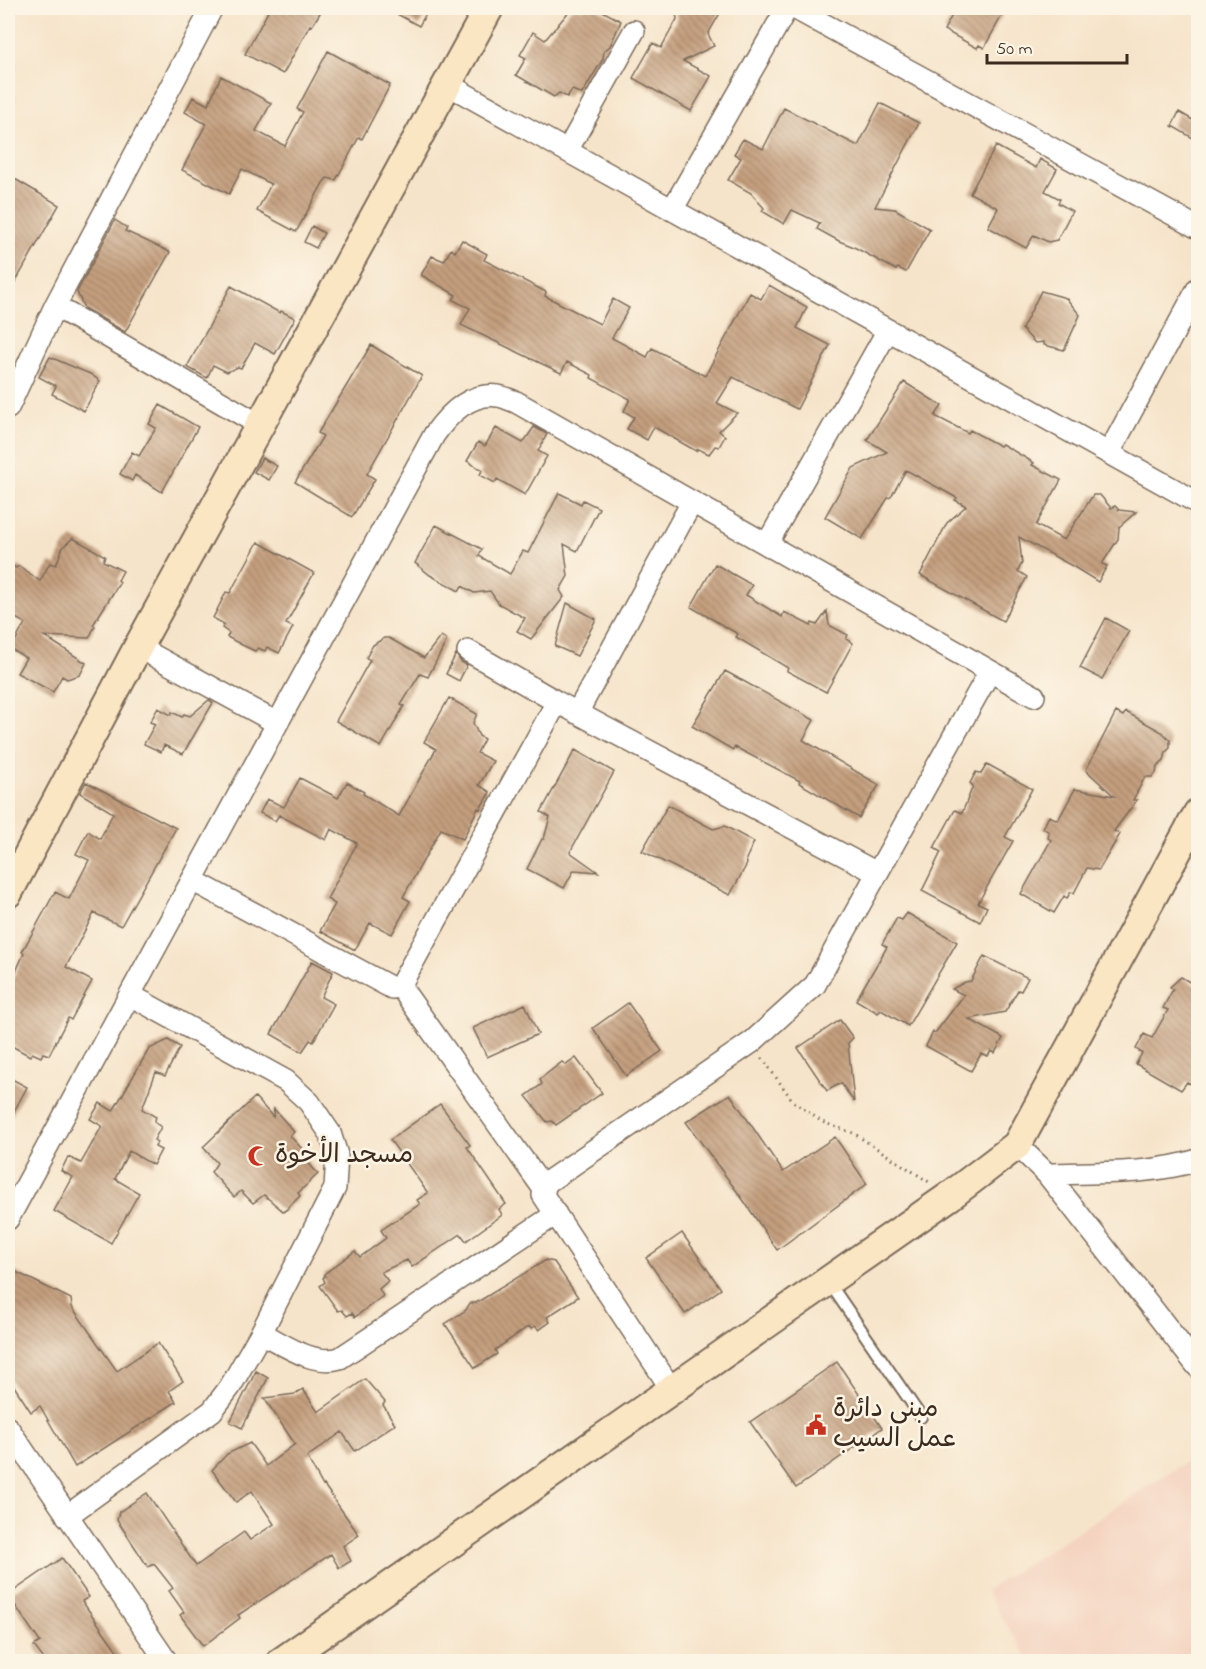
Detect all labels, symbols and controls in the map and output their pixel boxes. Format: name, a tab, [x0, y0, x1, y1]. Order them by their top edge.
scale bar	[987, 27, 1126, 65]
text: 50 m	[996, 37, 1033, 63]
place label: مسجد الأخوة	[275, 1135, 413, 1175]
mosque icon: مسجد الأخوة	[246, 1144, 270, 1168]
place label: مبنى دائرة عمل السيب	[833, 1391, 956, 1459]
public building icon: مبنى دائرة عمل السيب	[804, 1413, 828, 1437]

